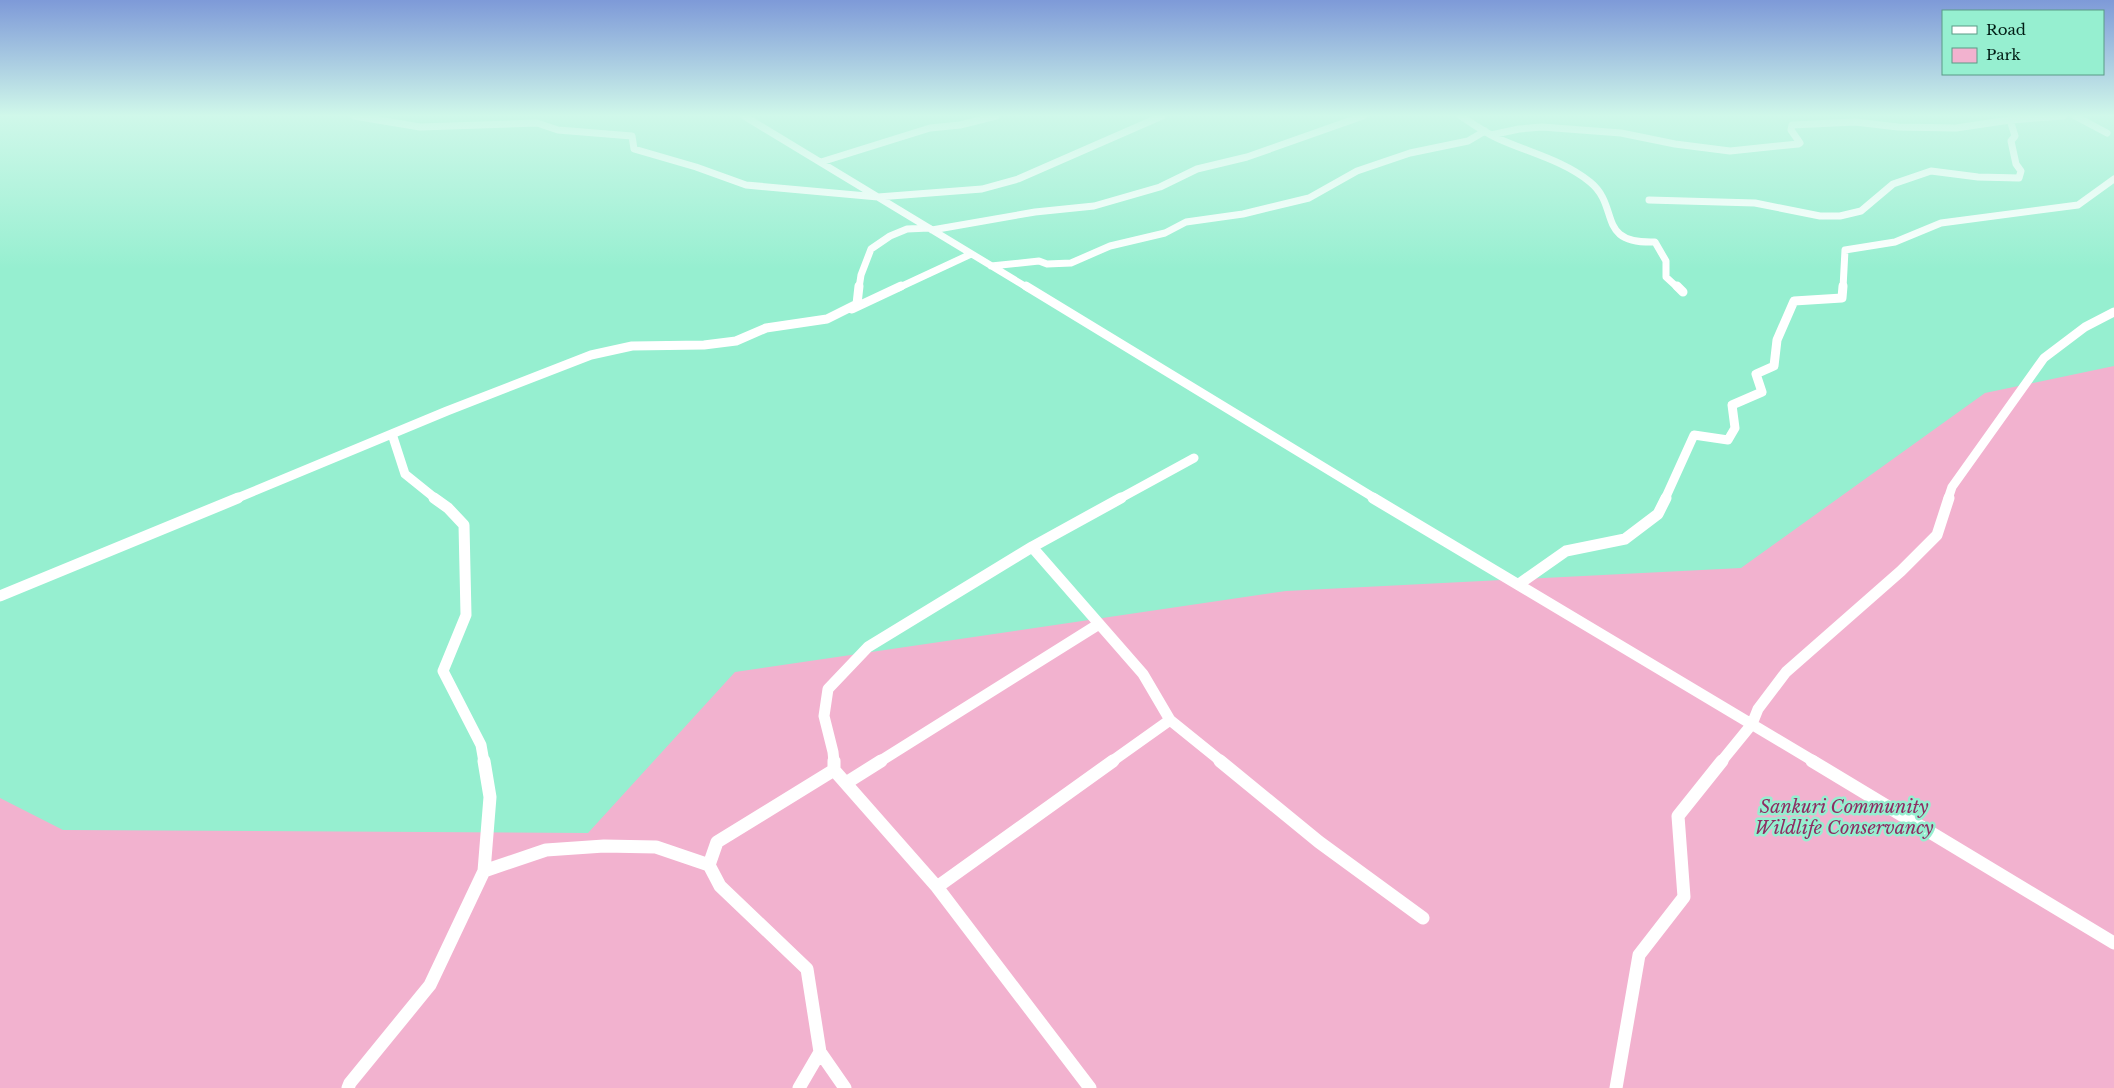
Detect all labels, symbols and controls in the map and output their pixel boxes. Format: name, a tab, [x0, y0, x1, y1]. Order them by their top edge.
legend	[1942, 10, 2104, 75]
text: Road	[1986, 20, 2026, 39]
text: Park	[1986, 45, 2022, 64]
park label: Sankuri Community Wildlife Conservancy	[1755, 796, 1934, 839]

